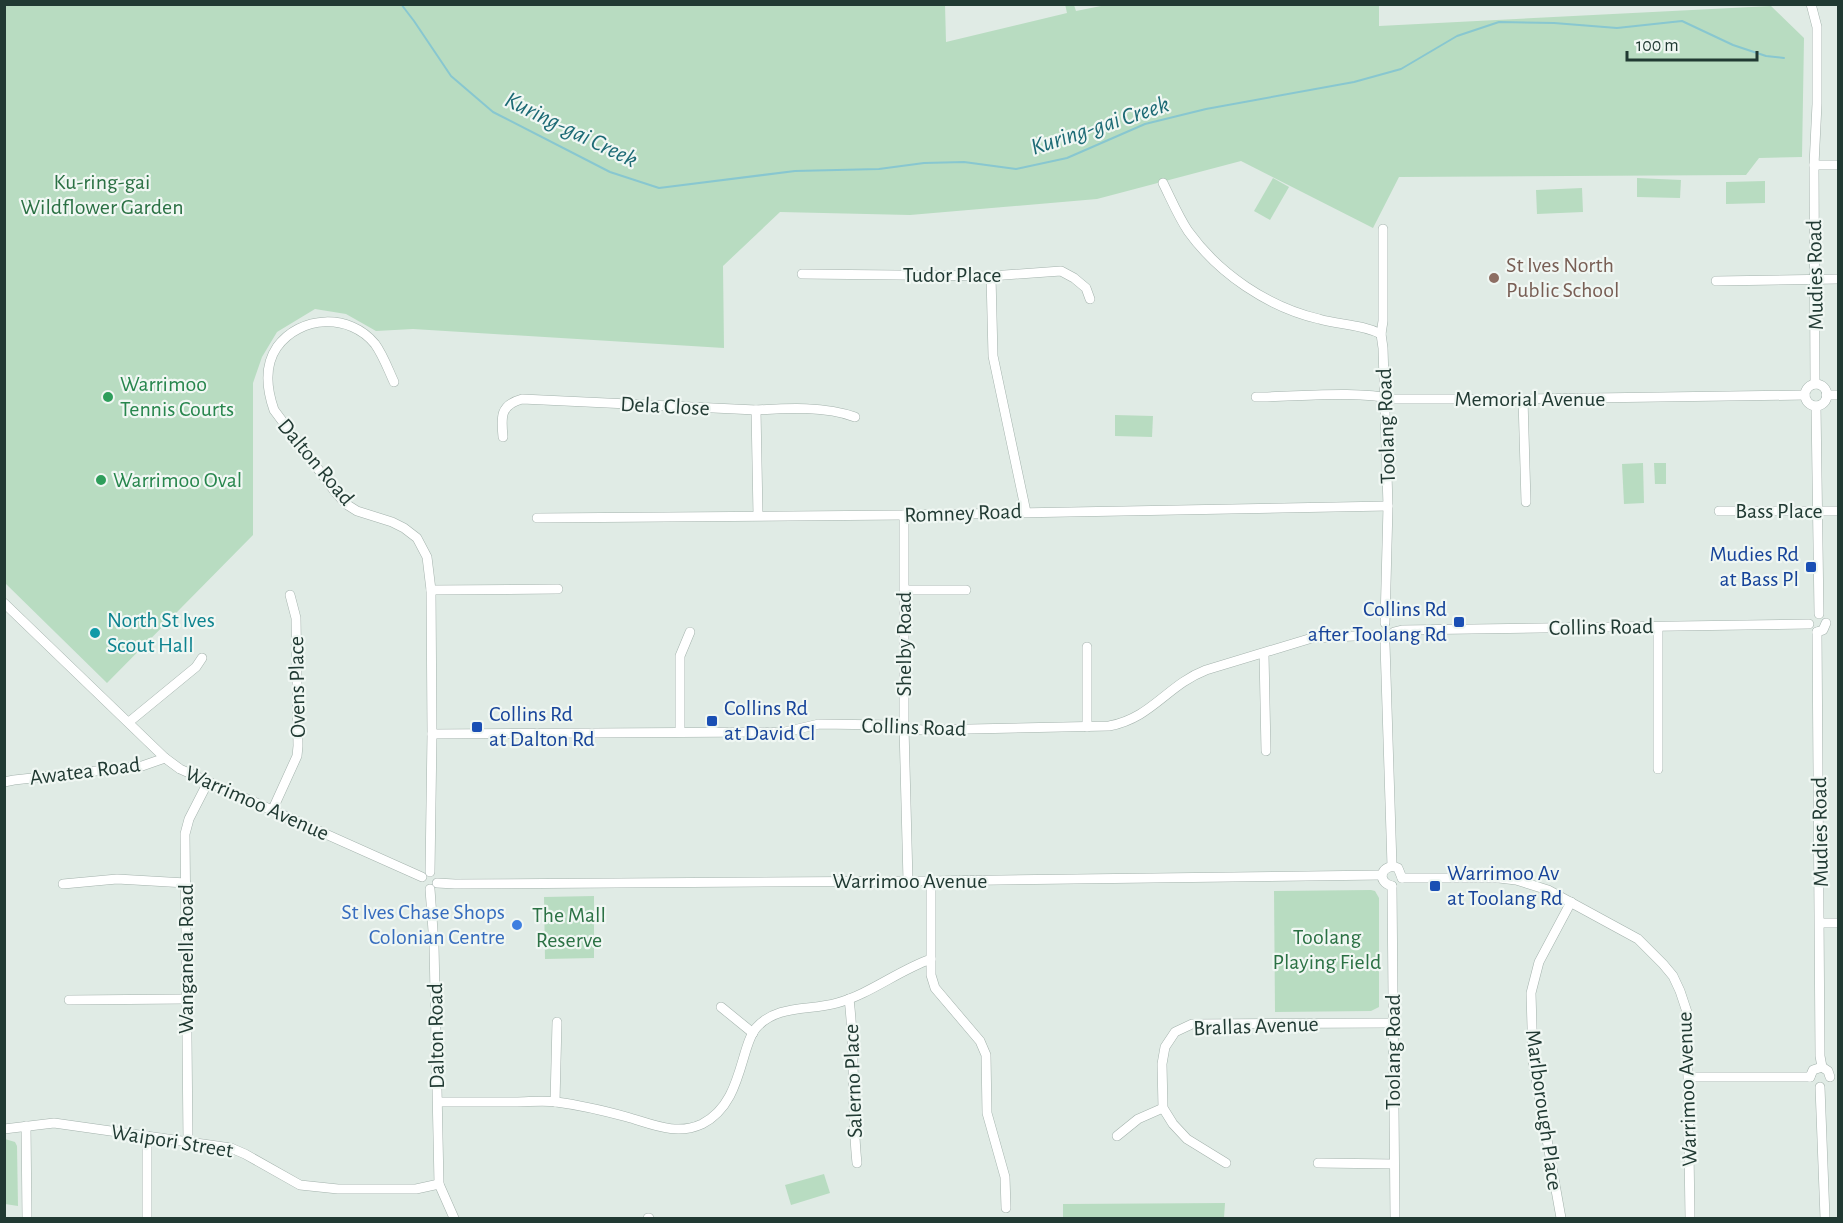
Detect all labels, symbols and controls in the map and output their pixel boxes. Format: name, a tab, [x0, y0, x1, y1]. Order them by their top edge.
scale bar	[1627, 24, 1758, 62]
text: 100 m	[1636, 37, 1679, 55]
water label: Kuring-gai Creek	[501, 88, 641, 172]
water label: Kuring-gai Creek	[1028, 92, 1172, 160]
park label: Ku-ring-gai Wildflower Garden	[20, 171, 184, 218]
street label: Mudies Road	[1803, 220, 1827, 330]
place label: St Ives North Public School	[1506, 254, 1619, 301]
street label: Tudor Place	[903, 264, 1001, 286]
marker: St Ives North Public School	[1487, 271, 1501, 285]
street label: Toolang Road	[1373, 368, 1399, 484]
place label: Warrimoo Tennis Courts	[120, 373, 234, 420]
street label: Memorial Avenue	[1454, 388, 1606, 410]
marker: Warrimoo Tennis Courts	[101, 390, 115, 404]
street label: Dela Close	[620, 393, 710, 419]
street label: Dalton Road	[274, 414, 358, 510]
place label: Warrimoo Oval	[113, 469, 242, 491]
marker: Warrimoo Oval	[94, 473, 108, 487]
street label: Romney Road	[904, 500, 1022, 526]
street label: Bass Place	[1735, 500, 1823, 522]
place label: Mudies Rd at Bass Pl	[1709, 543, 1799, 590]
marker: Mudies Rd at Bass Pl	[1804, 560, 1818, 574]
street label: Shelby Road	[893, 592, 915, 696]
place label: Collins Rd after Toolang Rd	[1308, 598, 1447, 645]
place label: North St Ives Scout Hall	[107, 609, 215, 656]
marker: Collins Rd after Toolang Rd	[1452, 615, 1466, 629]
street label: Collins Road	[1548, 615, 1654, 639]
marker: North St Ives Scout Hall	[88, 626, 102, 640]
street label: Ovens Place	[285, 636, 309, 738]
place label: Collins Rd at David Cl	[724, 697, 815, 744]
place label: Collins Rd at Dalton Rd	[489, 703, 595, 750]
marker: Collins Rd at David Cl	[705, 714, 719, 728]
street label: Collins Road	[861, 714, 967, 740]
marker: Collins Rd at Dalton Rd	[470, 720, 484, 734]
street label: Awatea Road	[28, 753, 142, 789]
street label: Warrimoo Avenue	[182, 761, 332, 845]
street label: Mudies Road	[1808, 777, 1832, 887]
place label: Warrimoo Av at Toolang Rd	[1447, 862, 1563, 909]
street label: Warrimoo Avenue	[833, 870, 987, 892]
marker: Warrimoo Av at Toolang Rd	[1428, 879, 1442, 893]
street label: Wanganella Road	[175, 884, 197, 1034]
place label: St Ives Chase Shops Colonian Centre	[341, 901, 505, 948]
park label: The Mall Reserve	[532, 904, 606, 951]
marker: St Ives Chase Shops Colonian Centre	[510, 918, 524, 932]
park label: Toolang Playing Field	[1272, 926, 1382, 973]
street label: Dalton Road	[424, 983, 448, 1089]
street label: Toolang Road	[1382, 994, 1404, 1110]
street label: Warrimoo Avenue	[1673, 1011, 1701, 1167]
street label: Brallas Avenue	[1193, 1013, 1319, 1039]
street label: Salerno Place	[840, 1024, 866, 1138]
street label: Marlborough Place	[1522, 1028, 1566, 1192]
street label: Waipori Street	[109, 1120, 235, 1162]

